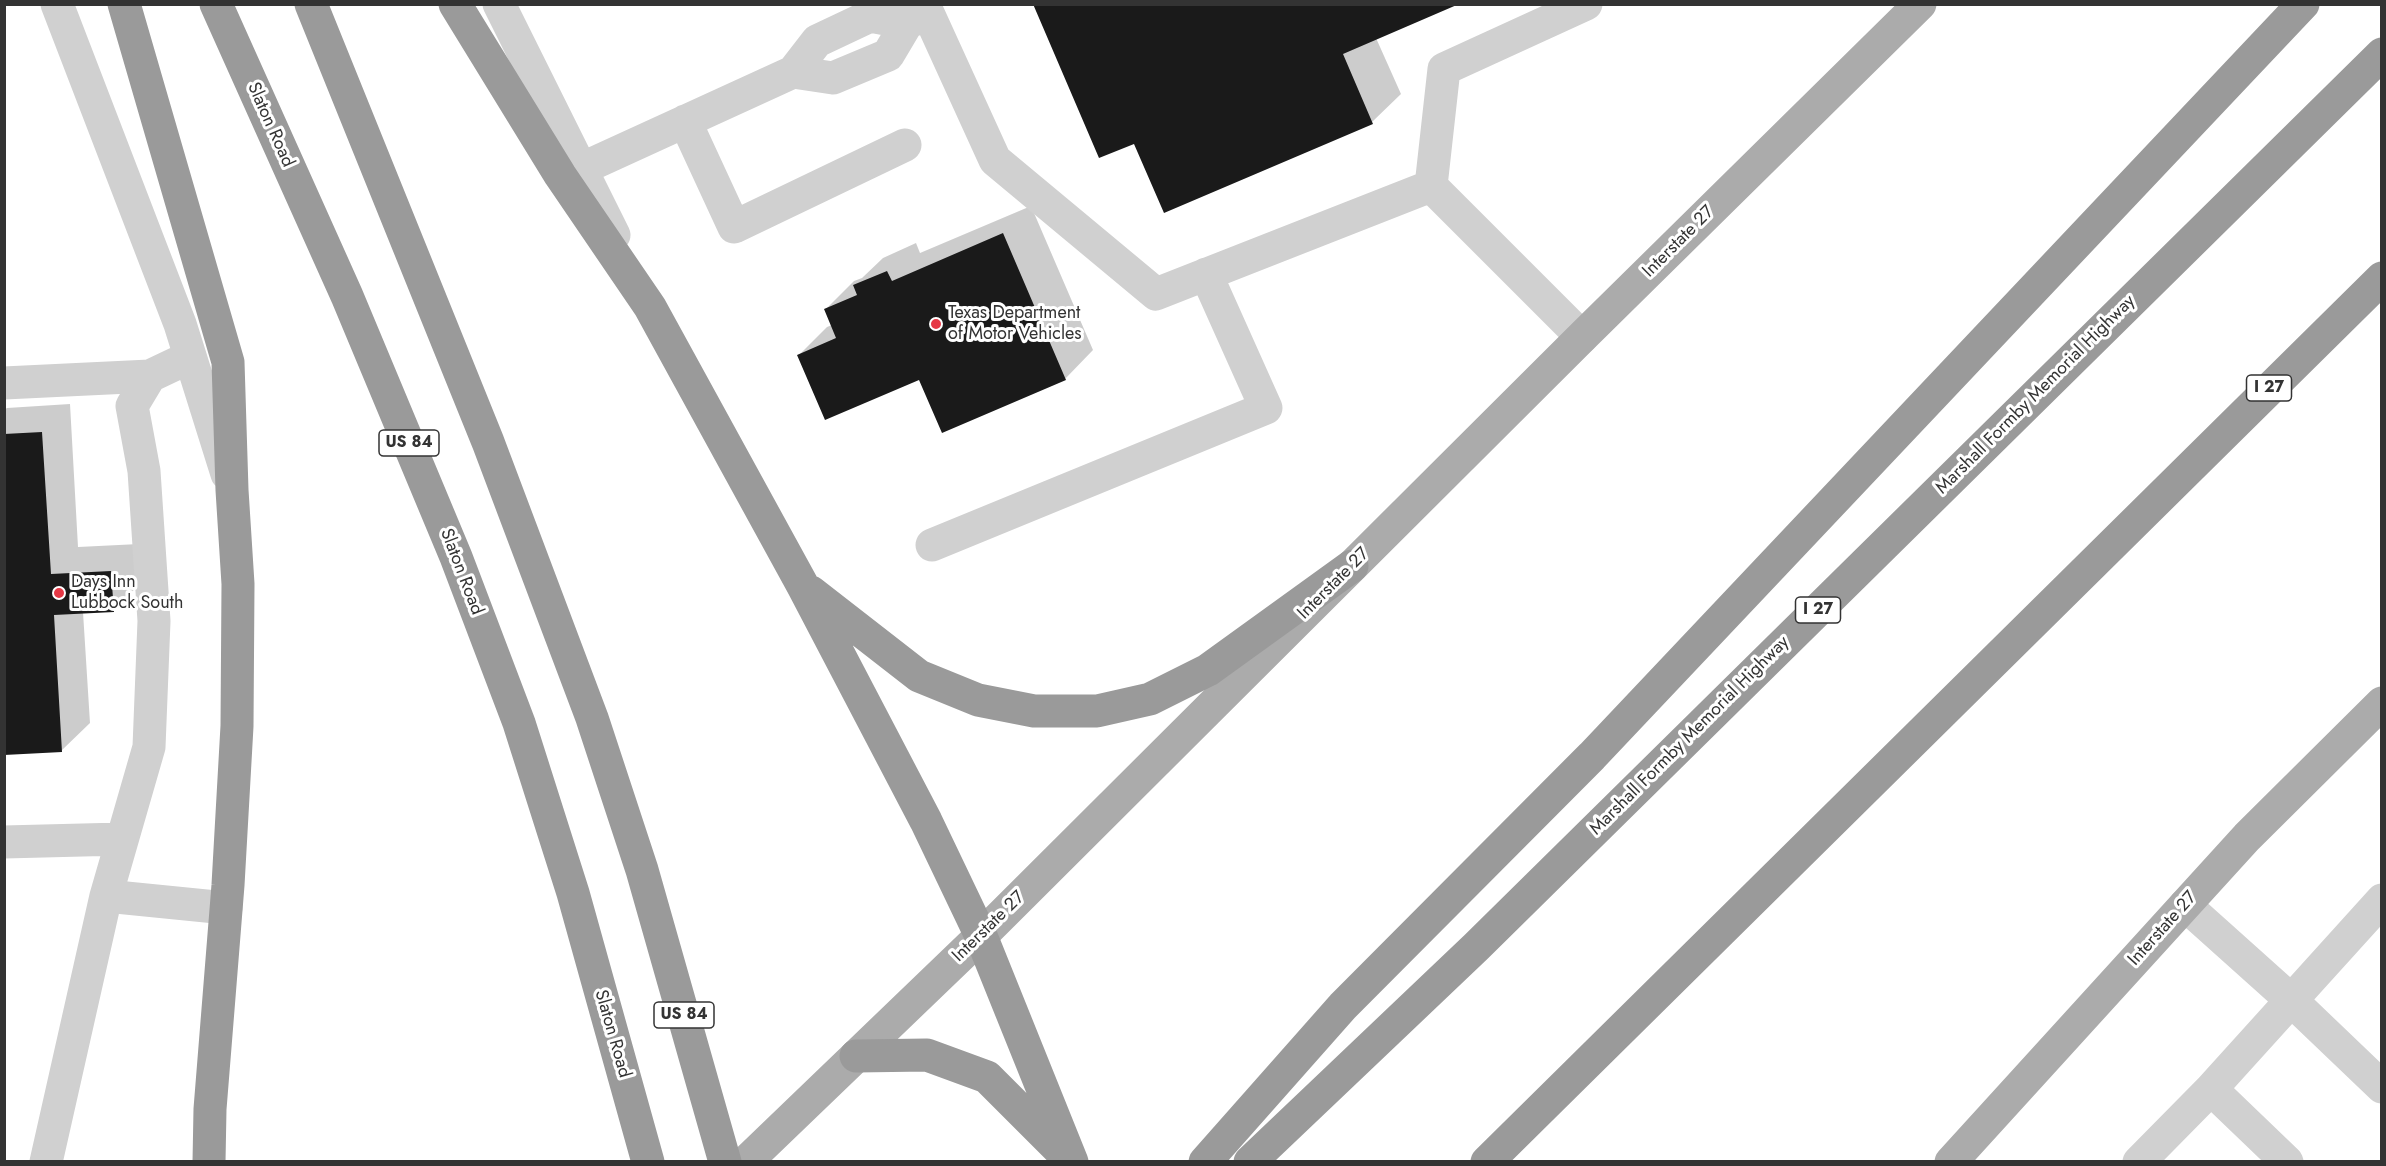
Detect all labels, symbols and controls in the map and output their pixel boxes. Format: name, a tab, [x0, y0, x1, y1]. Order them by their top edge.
street label: Slaton Road	[242, 79, 298, 171]
street label: Interstate 27	[1639, 202, 1719, 282]
street label: Marshall Formby Memorial Highway	[1932, 291, 2140, 499]
place label: Texas Department of Motor Vehicles	[948, 303, 1082, 346]
marker: Texas Department of Motor Vehicles	[929, 317, 943, 331]
road number: I 27	[2246, 375, 2292, 401]
road number: US 84	[379, 430, 439, 456]
street label: Slaton Road	[435, 526, 487, 618]
street label: Interstate 27	[1294, 544, 1374, 624]
place label: Days Inn Lubbock South	[71, 572, 183, 614]
marker: Days Inn Lubbock South	[52, 586, 66, 600]
road number: I 27	[1796, 597, 1840, 623]
street label: Marshall Formby Memorial Highway	[1586, 632, 1794, 840]
street label: Interstate 27	[948, 887, 1030, 967]
street label: Interstate 27	[2124, 887, 2202, 971]
street label: Slaton Road	[589, 988, 635, 1080]
road number: US 84	[654, 1002, 714, 1028]

